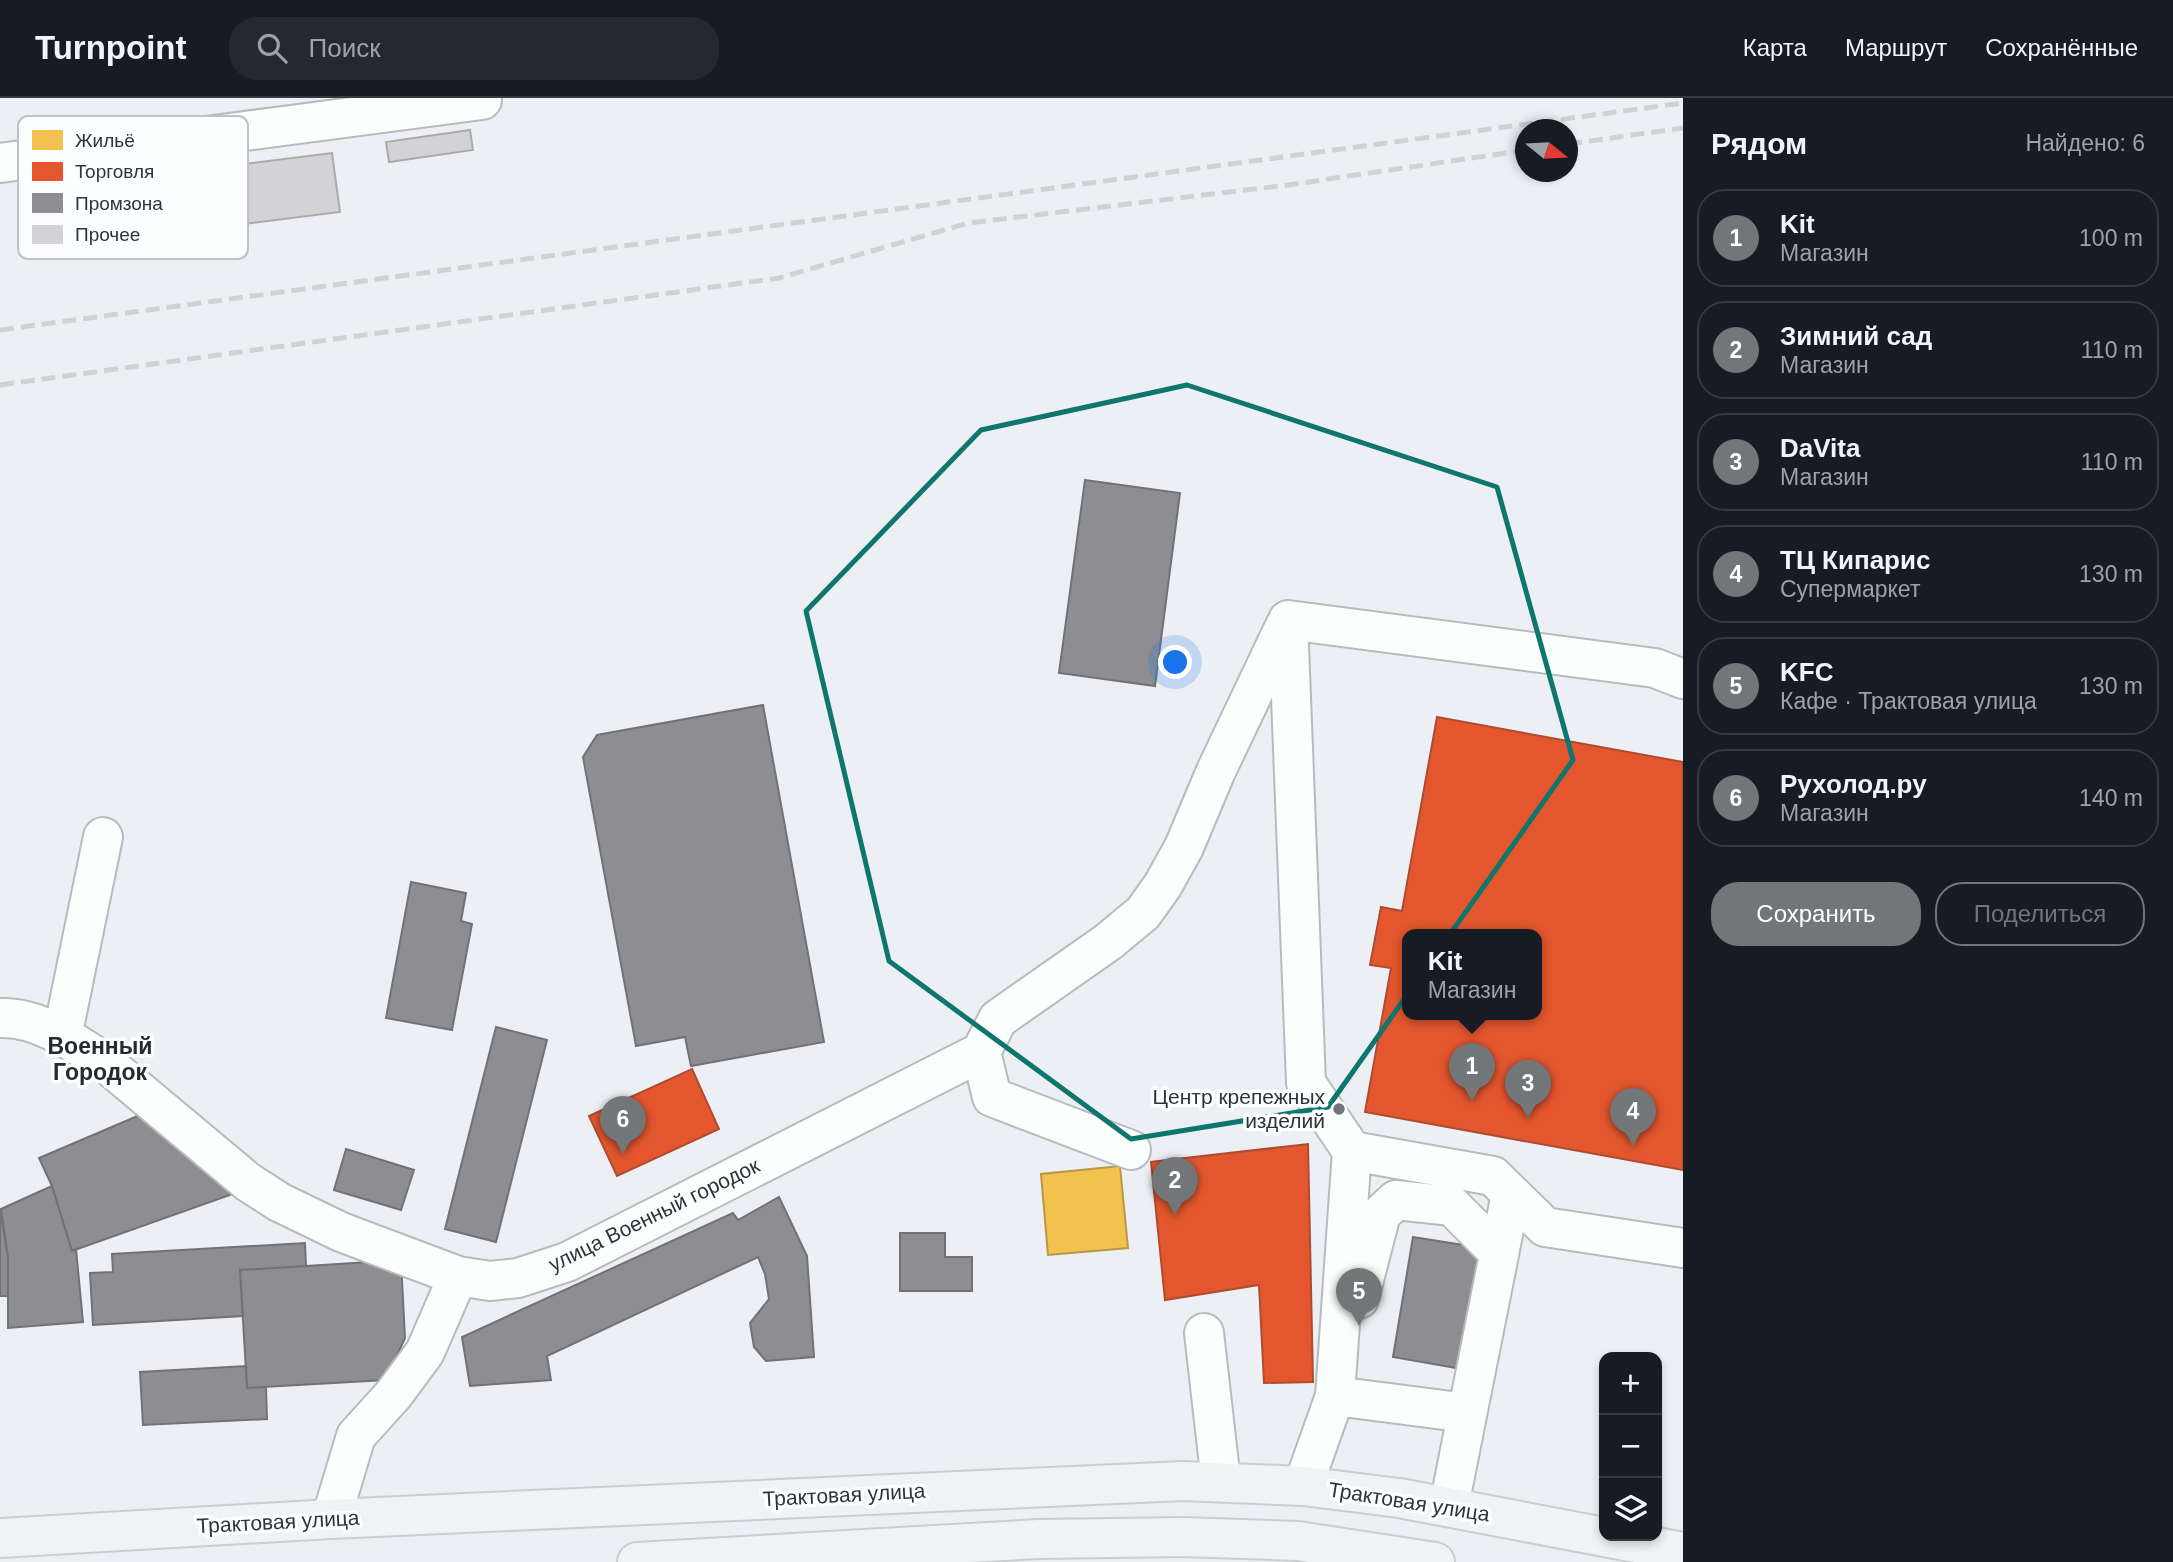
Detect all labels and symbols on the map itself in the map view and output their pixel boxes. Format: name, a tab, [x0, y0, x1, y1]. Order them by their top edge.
legend	[18, 116, 248, 259]
north arrow	[1515, 119, 1578, 182]
text: Жильё	[75, 130, 135, 151]
text: Торговля	[75, 161, 154, 182]
text: Промзона	[75, 193, 163, 214]
text: Прочее	[75, 224, 140, 245]
your location	[1158, 645, 1192, 679]
district label: Военный Городок	[47, 1033, 153, 1085]
pin: 1	[1449, 1043, 1495, 1101]
pin: 3	[1505, 1060, 1551, 1118]
place label: Центр крепежных изделий	[1152, 1085, 1325, 1132]
pin: 4	[1610, 1088, 1656, 1146]
pin: 6	[600, 1096, 646, 1154]
marker: Центр крепежных изделий	[1331, 1101, 1347, 1117]
street label: улица Военный городок	[545, 1153, 764, 1276]
pin: 2	[1152, 1157, 1198, 1215]
pin: 5	[1336, 1268, 1382, 1326]
street label: Трактовая улица	[1327, 1477, 1492, 1526]
street label: Трактовая улица	[762, 1479, 926, 1510]
street label: Трактовая улица	[196, 1506, 360, 1537]

